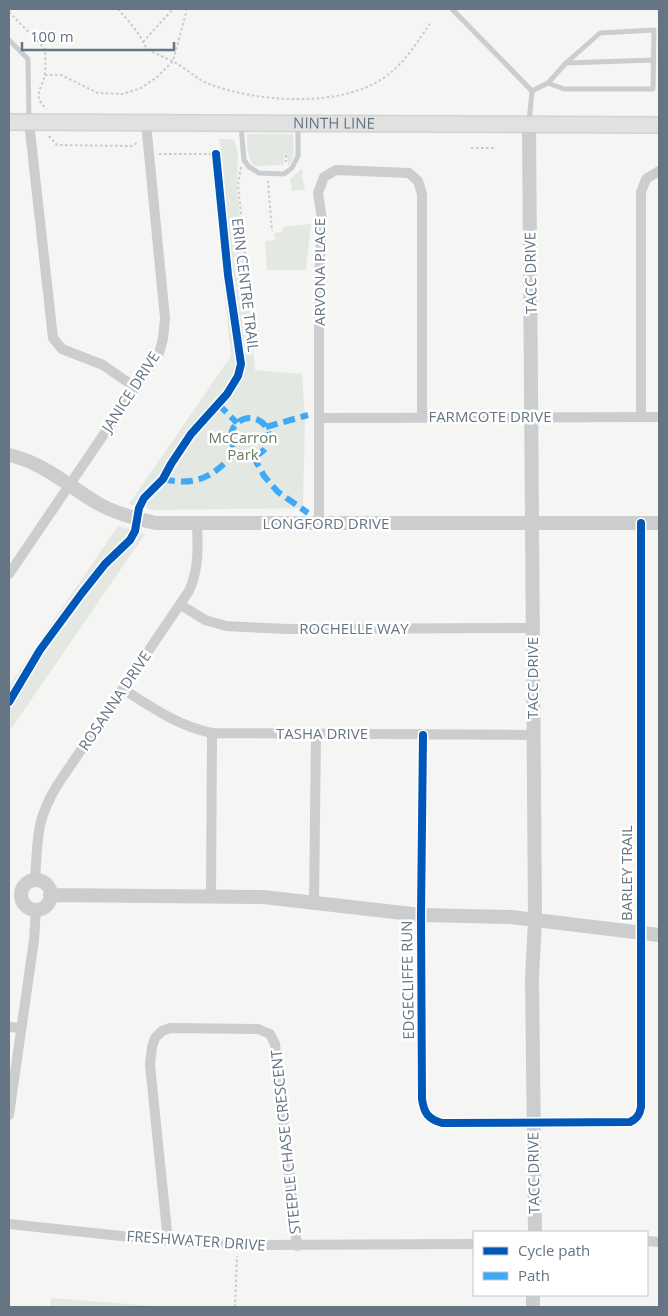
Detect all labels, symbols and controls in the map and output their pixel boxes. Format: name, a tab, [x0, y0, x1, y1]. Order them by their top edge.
scale bar	[22, 20, 175, 52]
text: 100 m	[30, 26, 74, 46]
street label: NINTH LINE	[293, 112, 375, 133]
street label: ERIN CENTRE TRAIL	[228, 217, 264, 353]
street label: ARVONA PLACE	[309, 218, 329, 326]
street label: TACC DRIVE	[519, 232, 541, 314]
street label: JANICE DRIVE	[96, 347, 164, 437]
street label: FARMCOTE DRIVE	[428, 406, 552, 426]
park label: McCarron Park	[209, 427, 277, 464]
street label: LONGFORD DRIVE	[263, 513, 389, 533]
street label: ROCHELLE WAY	[299, 618, 409, 638]
street label: TACC DRIVE	[522, 637, 542, 719]
street label: ROSANNA DRIVE	[73, 647, 155, 754]
street label: TASHA DRIVE	[276, 723, 368, 743]
street label: BARLEY TRAIL	[616, 825, 636, 921]
street label: EDGECLIFFE RUN	[396, 920, 418, 1040]
street label: STEEPLE CHASE CRESCENT	[265, 1048, 305, 1235]
street label: TACC DRIVE	[522, 1132, 544, 1214]
street label: FRESHWATER DRIVE	[126, 1225, 266, 1255]
legend	[473, 1231, 648, 1296]
text: Cycle path	[518, 1240, 590, 1260]
text: Path	[518, 1265, 550, 1285]

